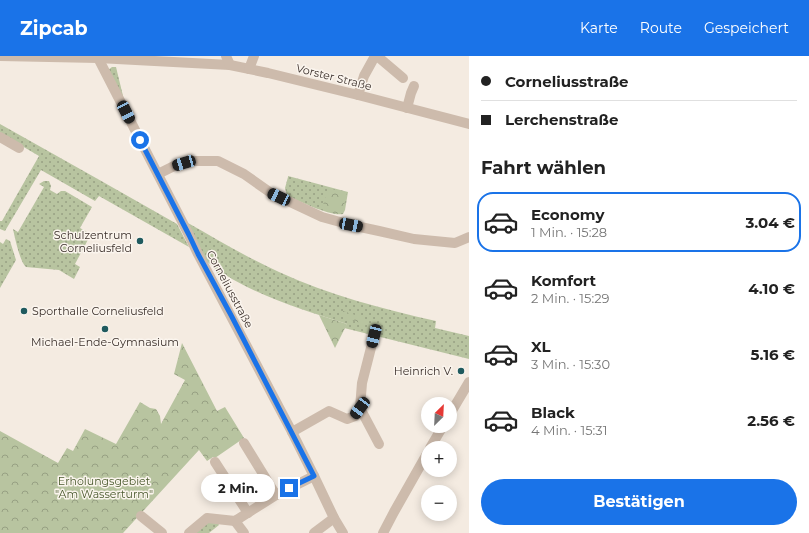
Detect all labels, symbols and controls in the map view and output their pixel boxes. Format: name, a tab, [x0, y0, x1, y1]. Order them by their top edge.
text: Zipcab	[20, 17, 88, 40]
text: Karte	[580, 19, 618, 37]
text: Route	[640, 19, 682, 37]
text: Gespeichert	[704, 19, 789, 37]
street label: Vorster Straße	[295, 61, 374, 93]
text: Corneliusstraße	[505, 72, 629, 91]
car	[115, 99, 137, 125]
text: Lerchenstraße	[505, 110, 618, 129]
route start	[131, 131, 149, 149]
car	[171, 154, 197, 172]
text: Fahrt wählen	[481, 157, 606, 179]
car	[266, 186, 292, 208]
icon: car	[483, 204, 519, 240]
text: Economy	[531, 205, 604, 224]
text: 3.04 €	[745, 213, 795, 232]
car	[338, 217, 364, 233]
text: 1 Min. · 15:28	[531, 224, 607, 240]
place label: Schulzentrum Corneliusfeld	[54, 228, 132, 255]
marker: Schulzentrum Corneliusfeld	[135, 236, 145, 246]
street label: Corneliusstraße	[204, 248, 256, 330]
icon: car	[483, 270, 519, 306]
text: Komfort	[531, 271, 596, 290]
text: 4.10 €	[748, 279, 795, 298]
text: 2 Min. · 15:29	[531, 290, 609, 306]
place label: Sporthalle Corneliusfeld	[32, 304, 164, 318]
marker: Sporthalle Corneliusfeld	[19, 306, 29, 316]
car	[365, 323, 383, 349]
marker: Michael-Ende-Gymnasium	[100, 324, 110, 334]
place label: Michael-Ende-Gymnasium	[31, 335, 179, 349]
icon: car	[483, 336, 519, 372]
text: XL	[531, 337, 550, 356]
text: 5.16 €	[751, 345, 795, 364]
text: 3 Min. · 15:30	[531, 356, 610, 372]
place label: Heinrich V.	[394, 364, 453, 378]
marker: Heinrich V.	[456, 366, 466, 376]
car	[348, 395, 372, 421]
north arrow	[421, 397, 457, 433]
map controls	[421, 397, 457, 521]
icon: car	[483, 402, 519, 438]
text: Black	[531, 403, 575, 422]
text: 2.56 €	[747, 411, 795, 430]
text: 4 Min. · 15:31	[531, 422, 607, 438]
button: +	[421, 441, 457, 477]
park label: Erholungsgebiet "Am Wasserturm"	[55, 474, 153, 501]
callout: 2 Min.	[201, 474, 275, 502]
route end	[280, 479, 298, 497]
button: Bestätigen	[481, 479, 797, 525]
text: 2 Min.	[218, 480, 258, 496]
button: −	[421, 485, 457, 521]

